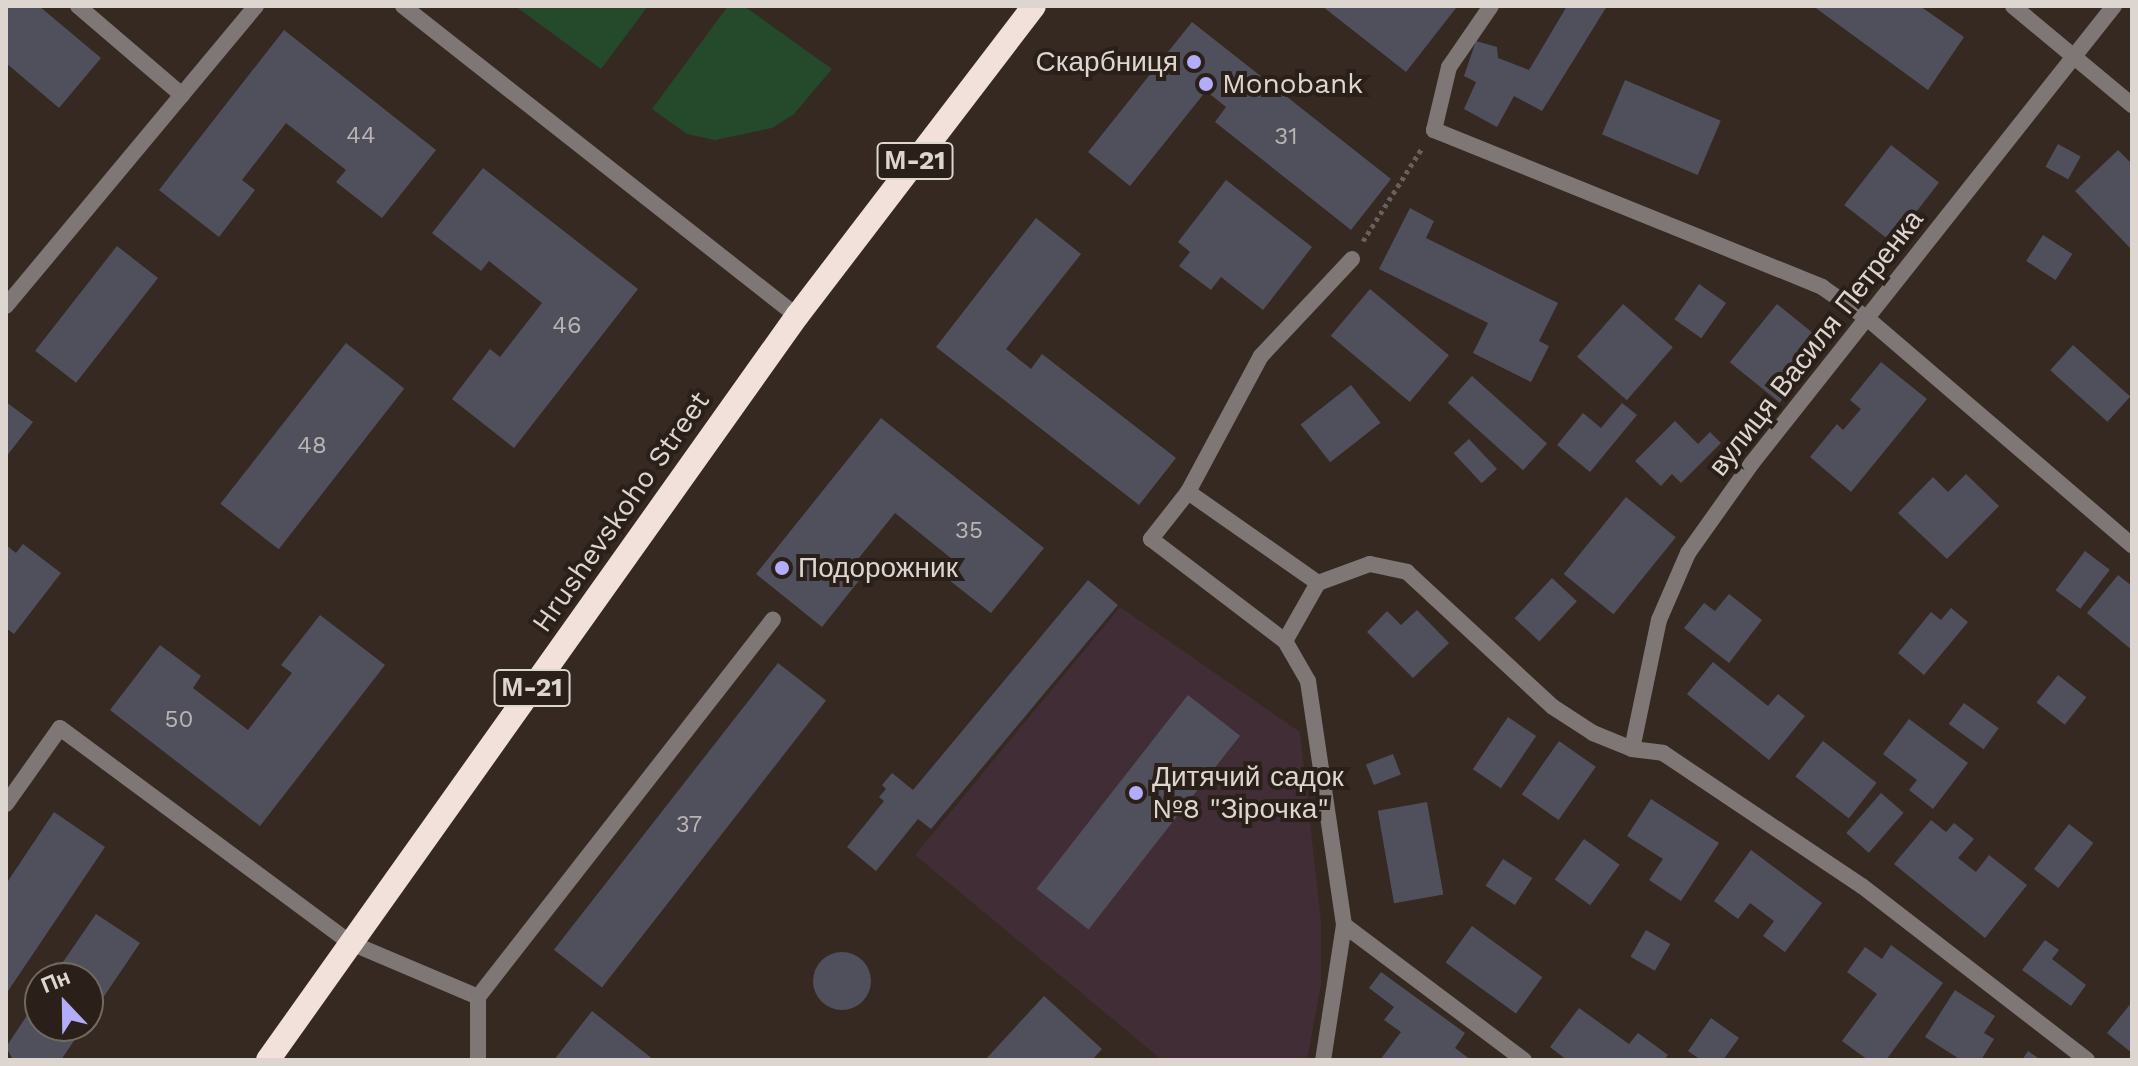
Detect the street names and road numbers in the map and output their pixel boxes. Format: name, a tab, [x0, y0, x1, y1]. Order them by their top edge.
road number: М-21	[875, 139, 955, 183]
street label: вулиця Василя Петренка	[1702, 203, 1930, 483]
street label: Hrushevskoho Street	[525, 385, 717, 639]
road number: М-21	[492, 666, 572, 710]

